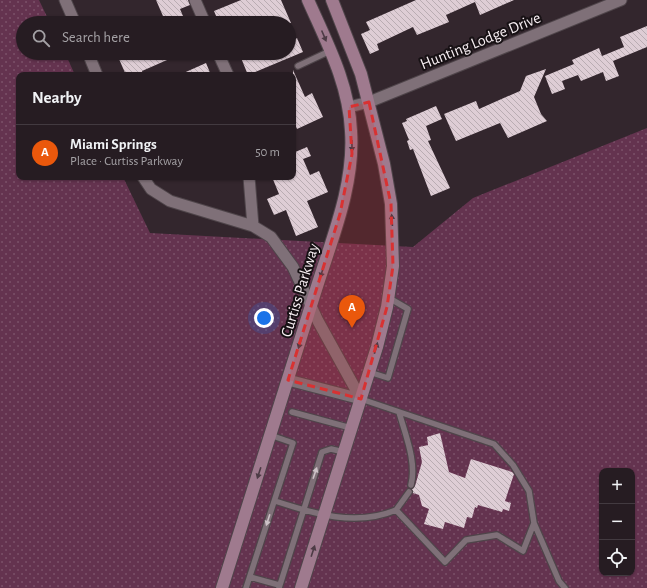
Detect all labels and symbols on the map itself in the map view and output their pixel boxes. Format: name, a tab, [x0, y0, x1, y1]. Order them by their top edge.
street label: Hunting Lodge Drive	[418, 9, 543, 72]
one-way arrow	[321, 30, 327, 41]
one-way arrow	[349, 140, 355, 153]
one-way arrow	[388, 214, 395, 226]
street label: Curtiss Parkway	[278, 241, 323, 339]
one-way arrow	[319, 266, 325, 278]
pin: A	[339, 295, 365, 328]
your location	[254, 308, 274, 328]
one-way arrow	[297, 337, 303, 349]
one-way arrow	[373, 342, 379, 354]
one-way arrow	[312, 466, 318, 478]
one-way arrow	[255, 467, 261, 479]
one-way arrow	[265, 514, 271, 526]
one-way arrow	[310, 545, 316, 557]

